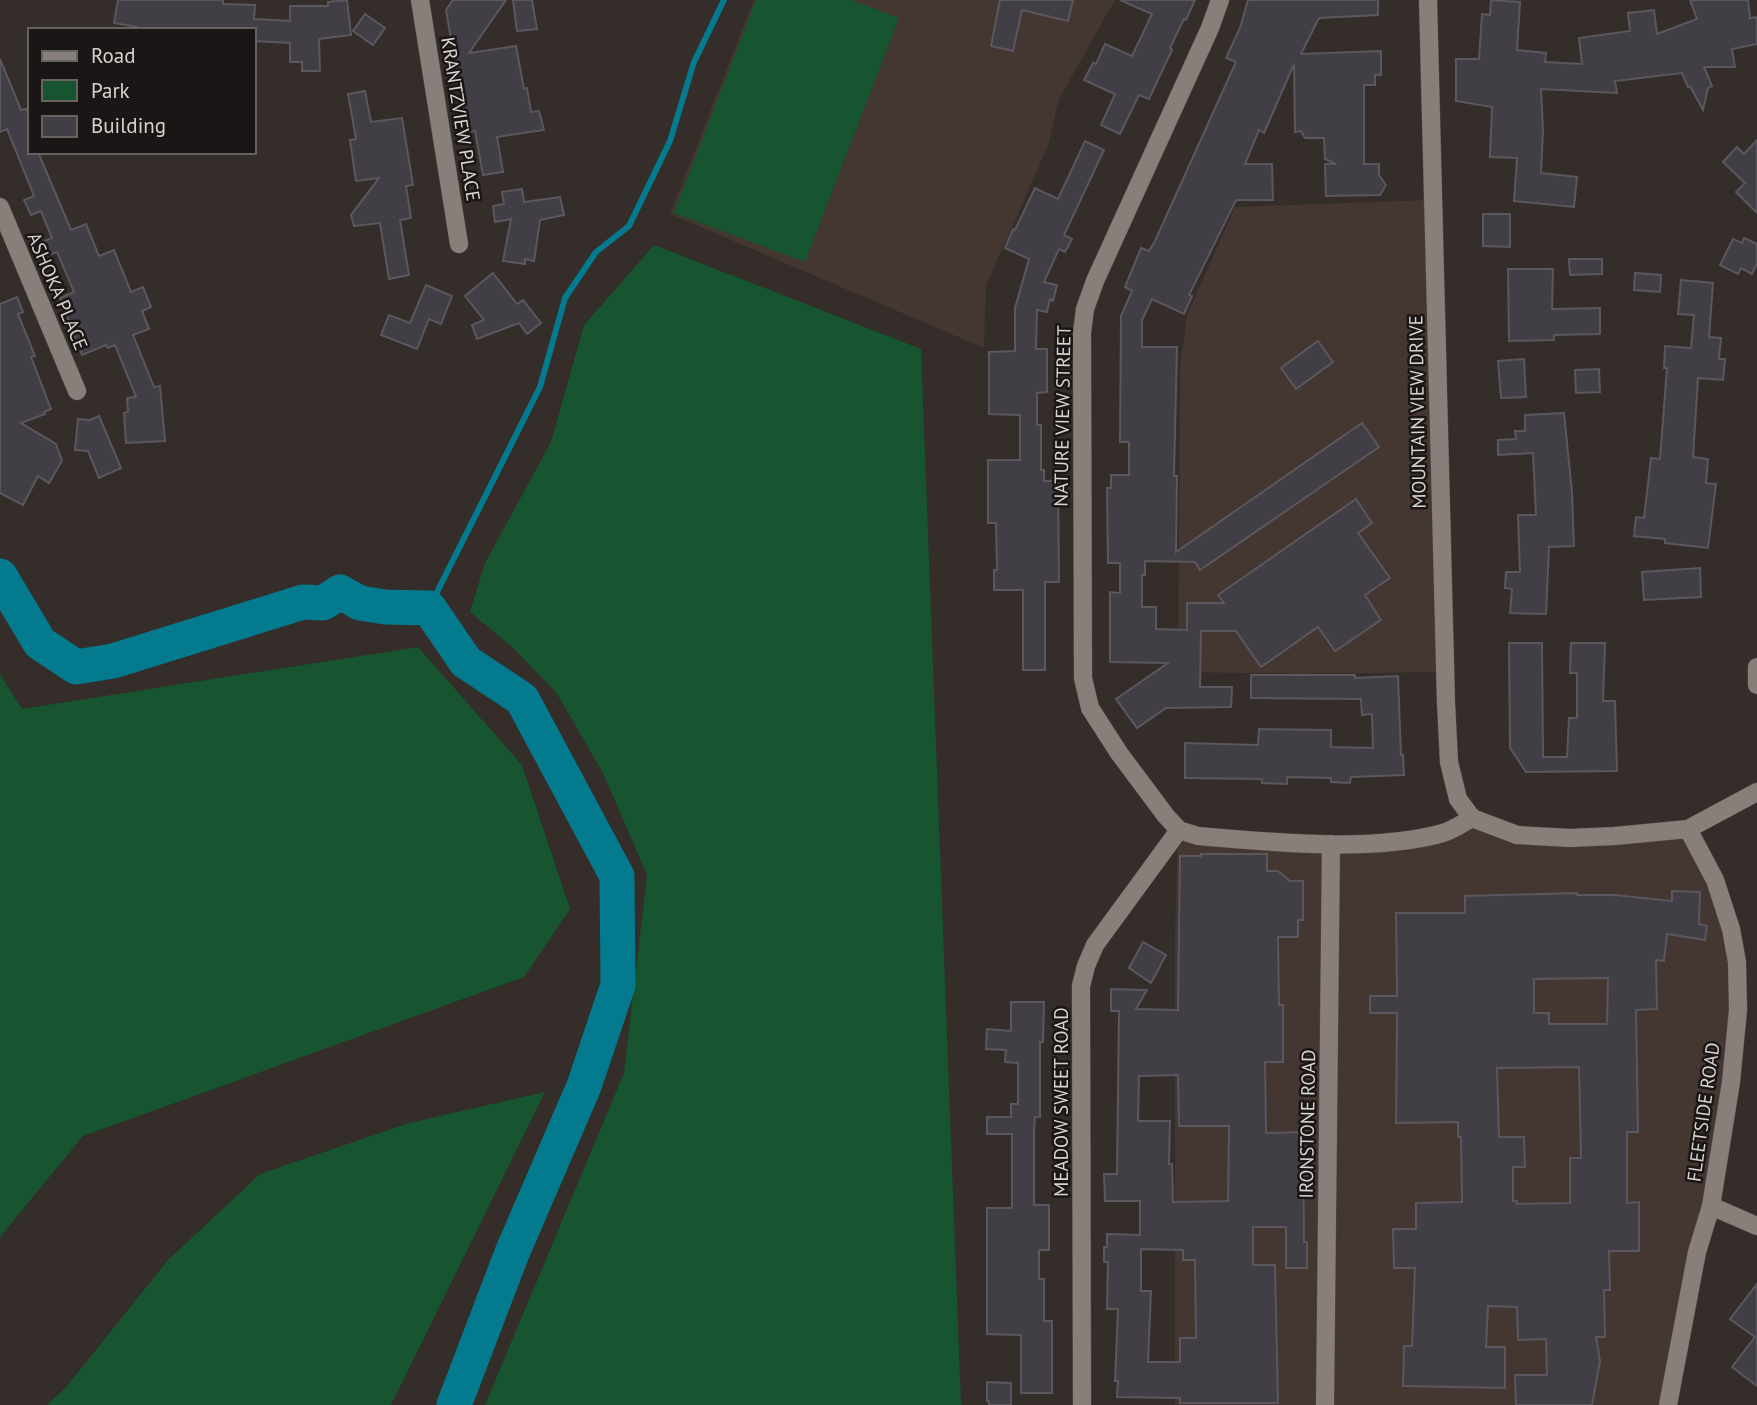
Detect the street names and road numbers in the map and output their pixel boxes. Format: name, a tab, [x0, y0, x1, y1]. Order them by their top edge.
street label: KRANTZVIEW PLACE	[436, 35, 486, 203]
street label: ASHOKA PLACE	[22, 228, 94, 354]
street label: MOUNTAIN VIEW DRIVE	[1403, 315, 1431, 509]
street label: NATURE VIEW STREET	[1048, 325, 1076, 507]
street label: MEADOW SWEET ROAD	[1049, 1007, 1073, 1197]
street label: FLEETSIDE ROAD	[1681, 1041, 1725, 1183]
street label: IRONSTONE ROAD	[1294, 1049, 1320, 1199]

